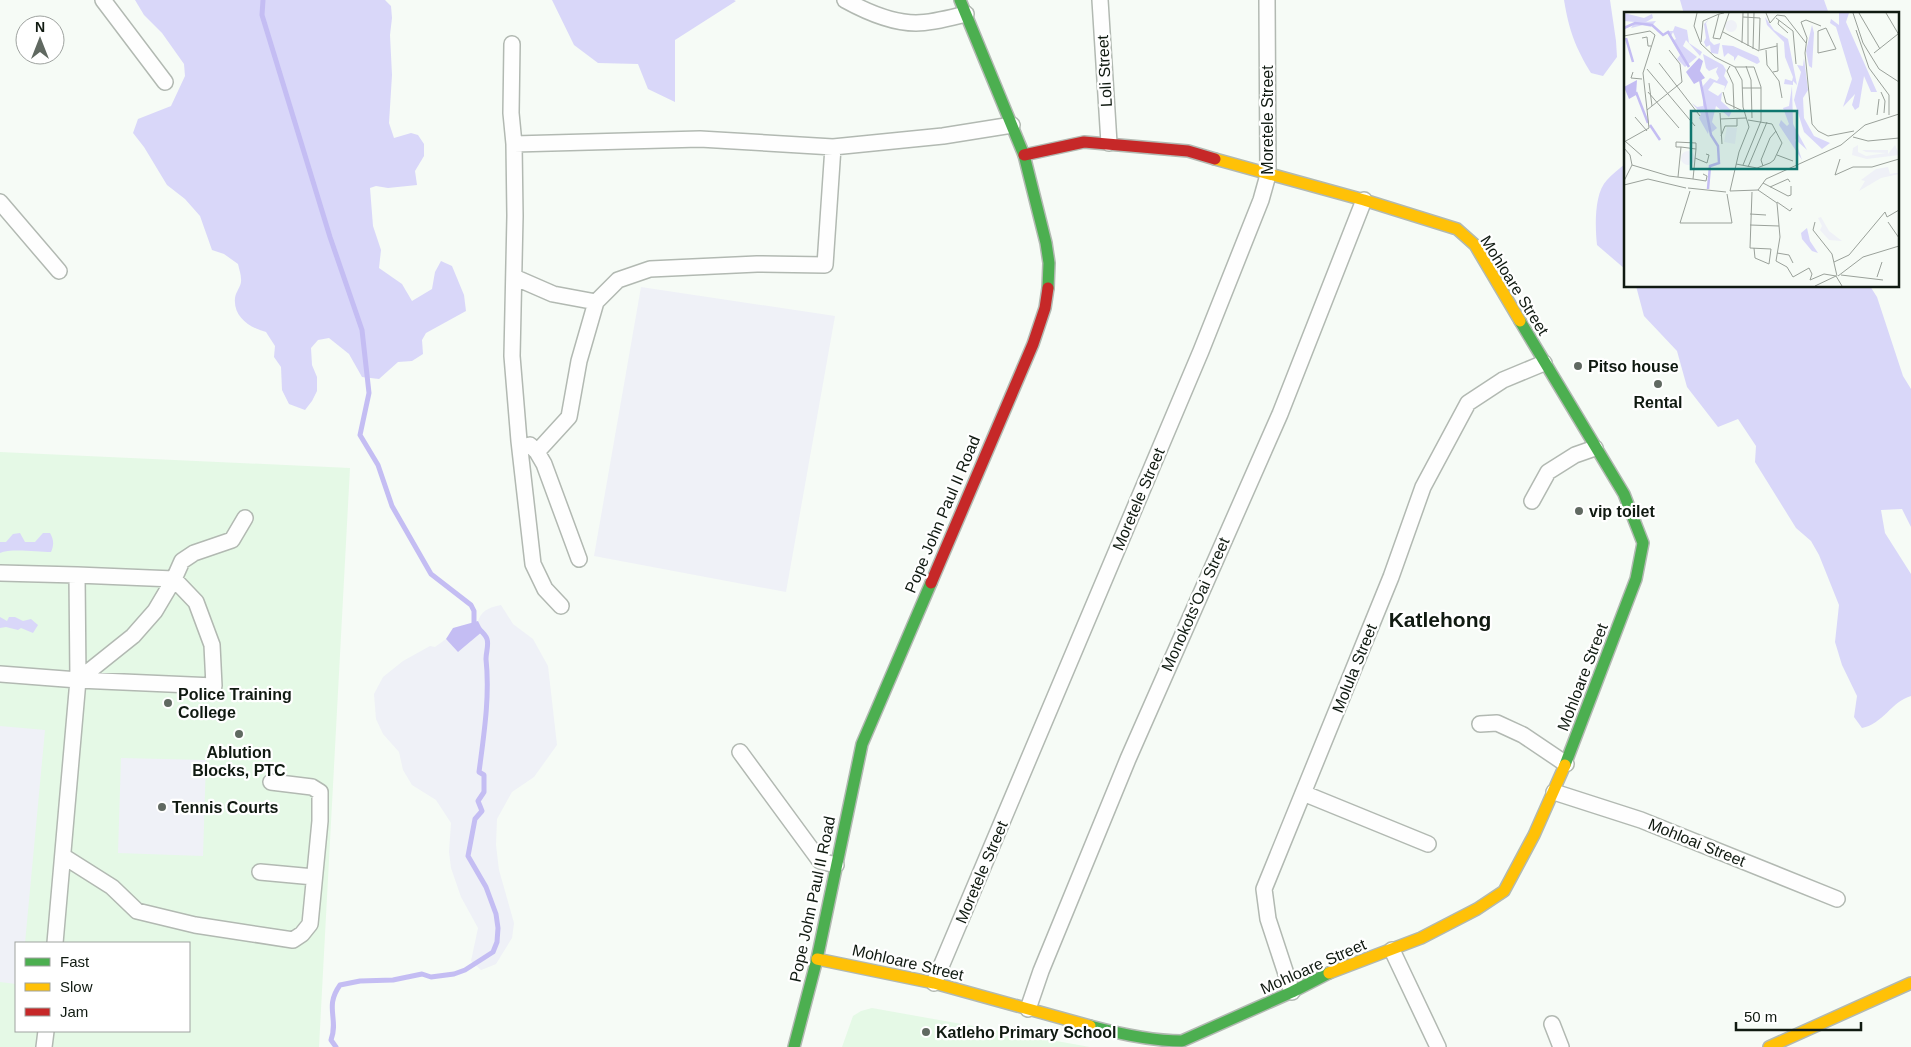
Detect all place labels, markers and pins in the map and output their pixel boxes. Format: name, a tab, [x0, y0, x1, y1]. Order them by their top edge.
place label: Pitso house	[1588, 358, 1679, 375]
marker: Pitso house	[1572, 360, 1584, 372]
marker: Rental	[1652, 378, 1664, 390]
place label: Rental	[1634, 394, 1682, 411]
place label: vip toilet	[1589, 503, 1655, 520]
marker: vip toilet	[1573, 505, 1585, 517]
place label: Police Training College	[178, 686, 292, 721]
marker: Police Training College	[162, 697, 174, 709]
marker: Ablution Blocks, PTC	[233, 728, 245, 740]
place label: Ablution Blocks, PTC	[192, 744, 286, 779]
place label: Tennis Courts	[172, 799, 278, 816]
marker: Tennis Courts	[156, 801, 168, 813]
place label: Katleho Primary School	[936, 1024, 1117, 1041]
marker: Katleho Primary School	[920, 1026, 932, 1038]

